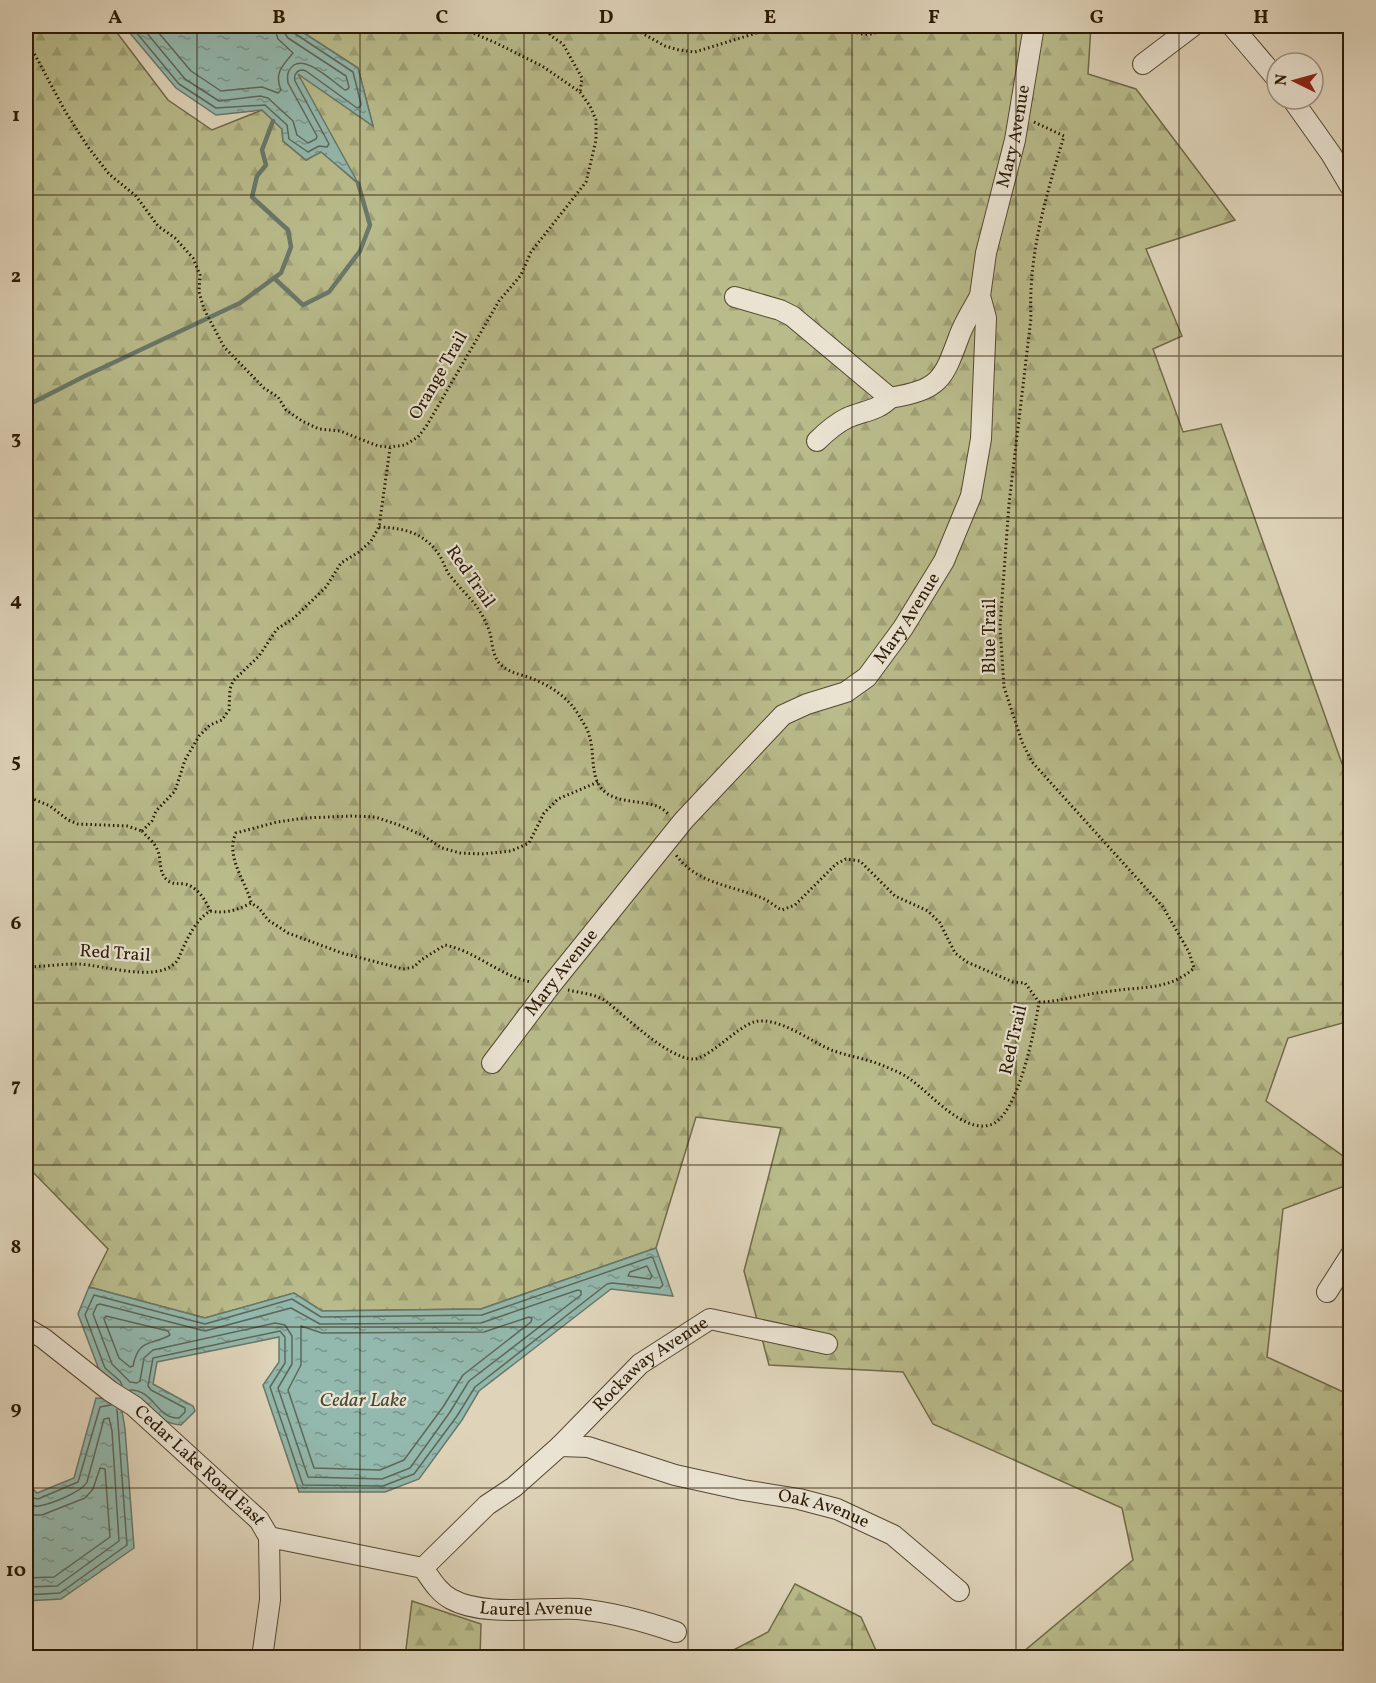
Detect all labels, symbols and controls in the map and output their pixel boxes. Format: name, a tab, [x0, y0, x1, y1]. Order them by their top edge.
text: A	[108, 4, 122, 32]
text: B	[272, 4, 286, 32]
text: C	[436, 4, 449, 32]
text: D	[599, 4, 613, 32]
text: E	[764, 4, 776, 32]
text: F	[928, 4, 940, 32]
text: G	[1090, 4, 1104, 32]
text: H	[1253, 4, 1269, 32]
north arrow	[1265, 51, 1325, 111]
text: N	[1271, 73, 1294, 87]
street label: Mary Avenue	[991, 83, 1037, 191]
text: 1	[12, 102, 20, 130]
text: 2	[11, 263, 21, 291]
street label: Orange Trail	[404, 327, 474, 425]
text: 3	[11, 425, 21, 453]
street label: Red Trail	[439, 541, 501, 613]
street label: Mary Avenue	[868, 568, 946, 670]
text: 4	[10, 587, 22, 615]
street label: Blue Trail	[978, 598, 1003, 674]
text: 5	[11, 748, 21, 776]
text: 6	[11, 910, 22, 938]
street label: Mary Avenue	[519, 924, 604, 1021]
street label: Red Trail	[79, 939, 151, 969]
street label: Red Trail	[994, 1003, 1034, 1077]
text: 7	[11, 1072, 21, 1100]
text: 8	[11, 1234, 21, 1262]
street label: Rockaway Avenue	[588, 1311, 713, 1417]
water label: Cedar Lake	[319, 1387, 407, 1415]
text: 9	[10, 1395, 22, 1423]
street label: Cedar Lake Road East	[128, 1399, 272, 1530]
street label: Oak Avenue	[776, 1483, 873, 1535]
text: 10	[6, 1557, 26, 1585]
street label: Laurel Avenue	[478, 1596, 594, 1623]

